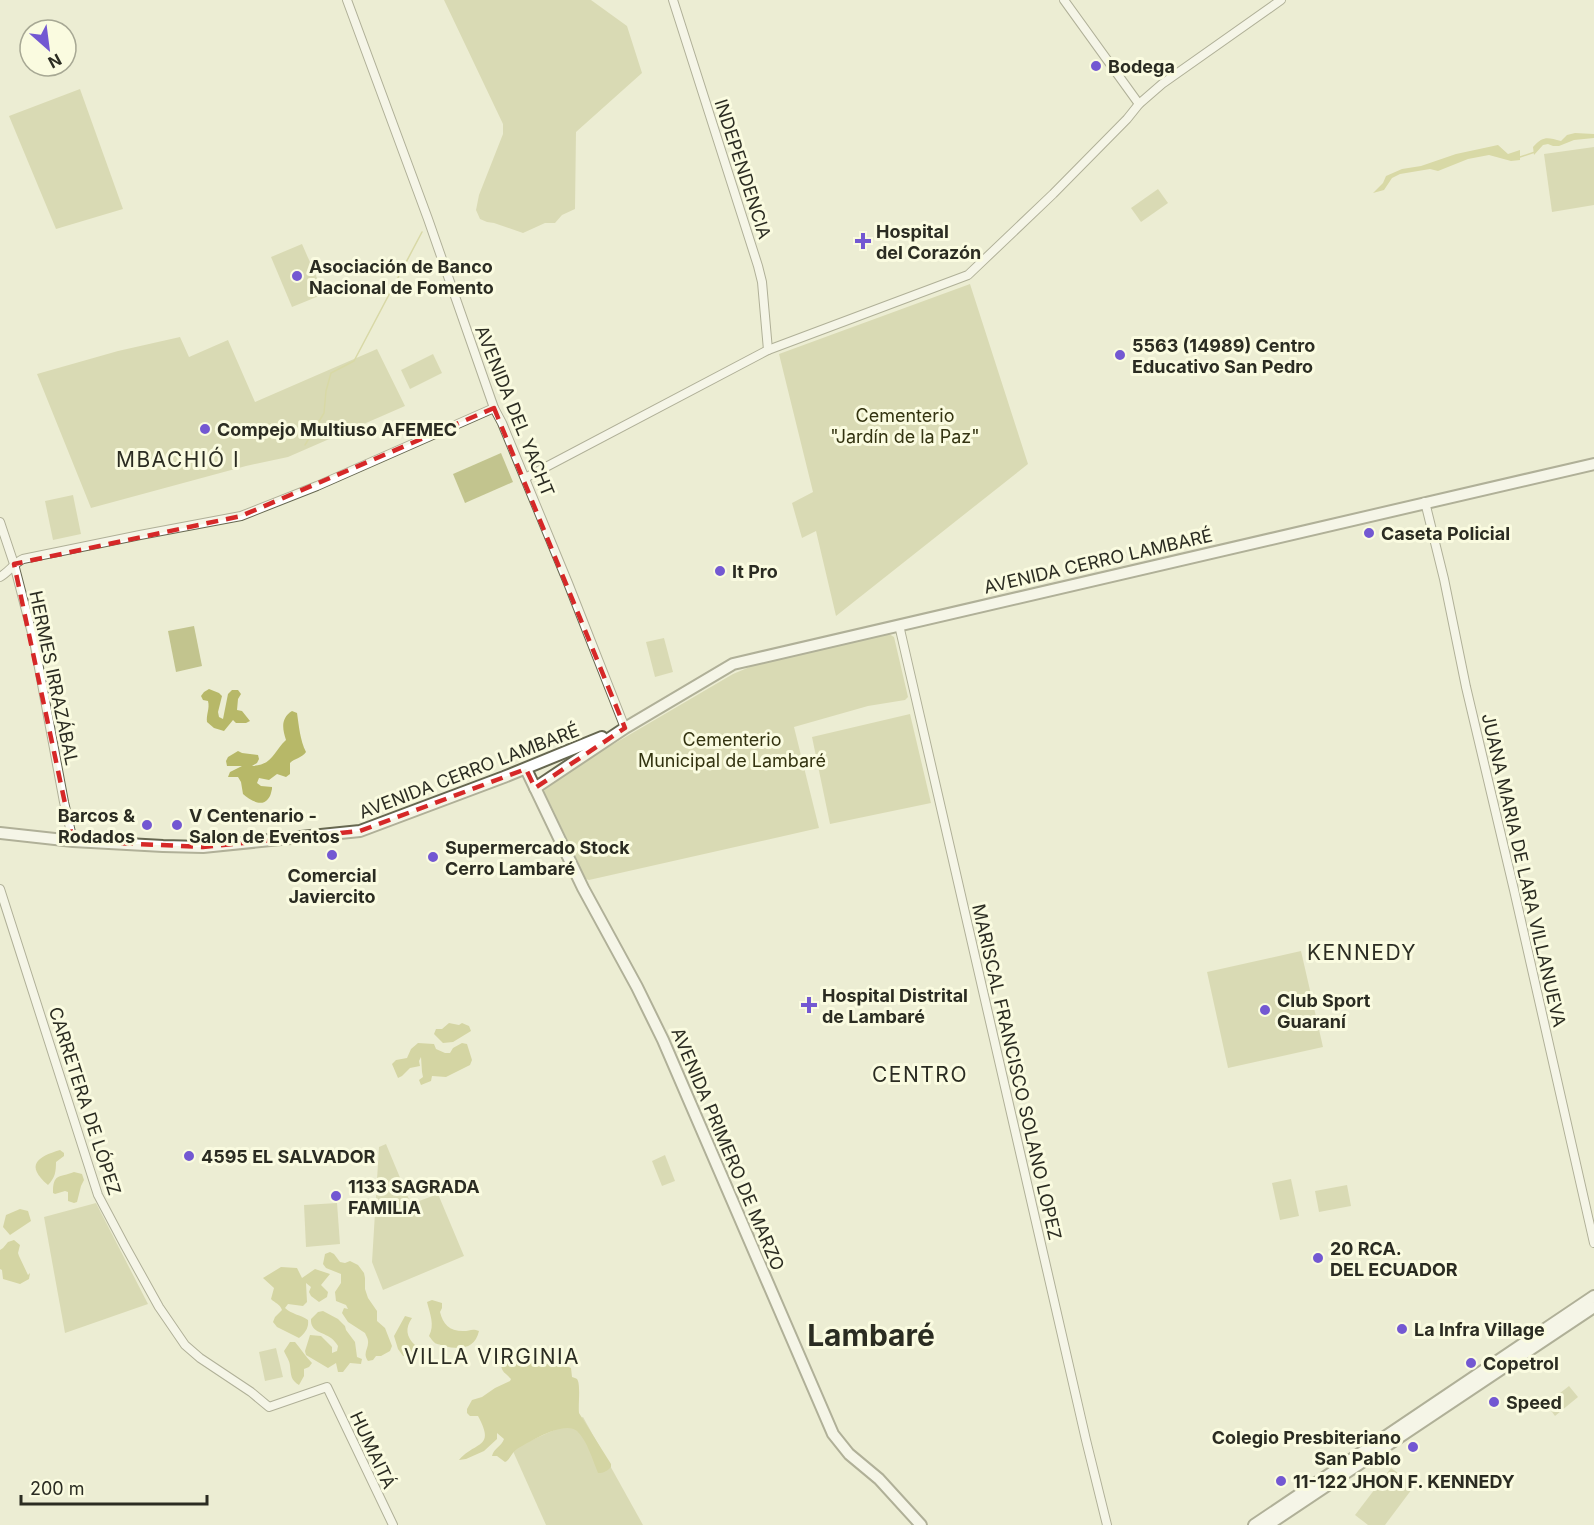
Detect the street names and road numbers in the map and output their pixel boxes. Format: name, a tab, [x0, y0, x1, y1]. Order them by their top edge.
street label: INDEPENDENCIA	[710, 96, 776, 242]
street label: AVENIDA DEL YACHT	[471, 322, 559, 500]
street label: AVENIDA CERRO LAMBARÉ	[981, 523, 1214, 598]
street label: HERMES IRRAZÁBAL	[25, 589, 84, 767]
street label: JUANA MARIA DE LARA VILLANUEVA	[1478, 711, 1570, 1029]
street label: AVENIDA CERRO LAMBARÉ	[356, 718, 582, 823]
street label: MARISCAL FRANCISCO SOLANO LOPEZ	[968, 902, 1066, 1242]
street label: CARRETERA DE LÓPEZ	[45, 1004, 126, 1198]
street label: AVENIDA PRIMERO DE MARZO	[667, 1024, 789, 1274]
street label: HUMAITÁ	[346, 1408, 401, 1492]

